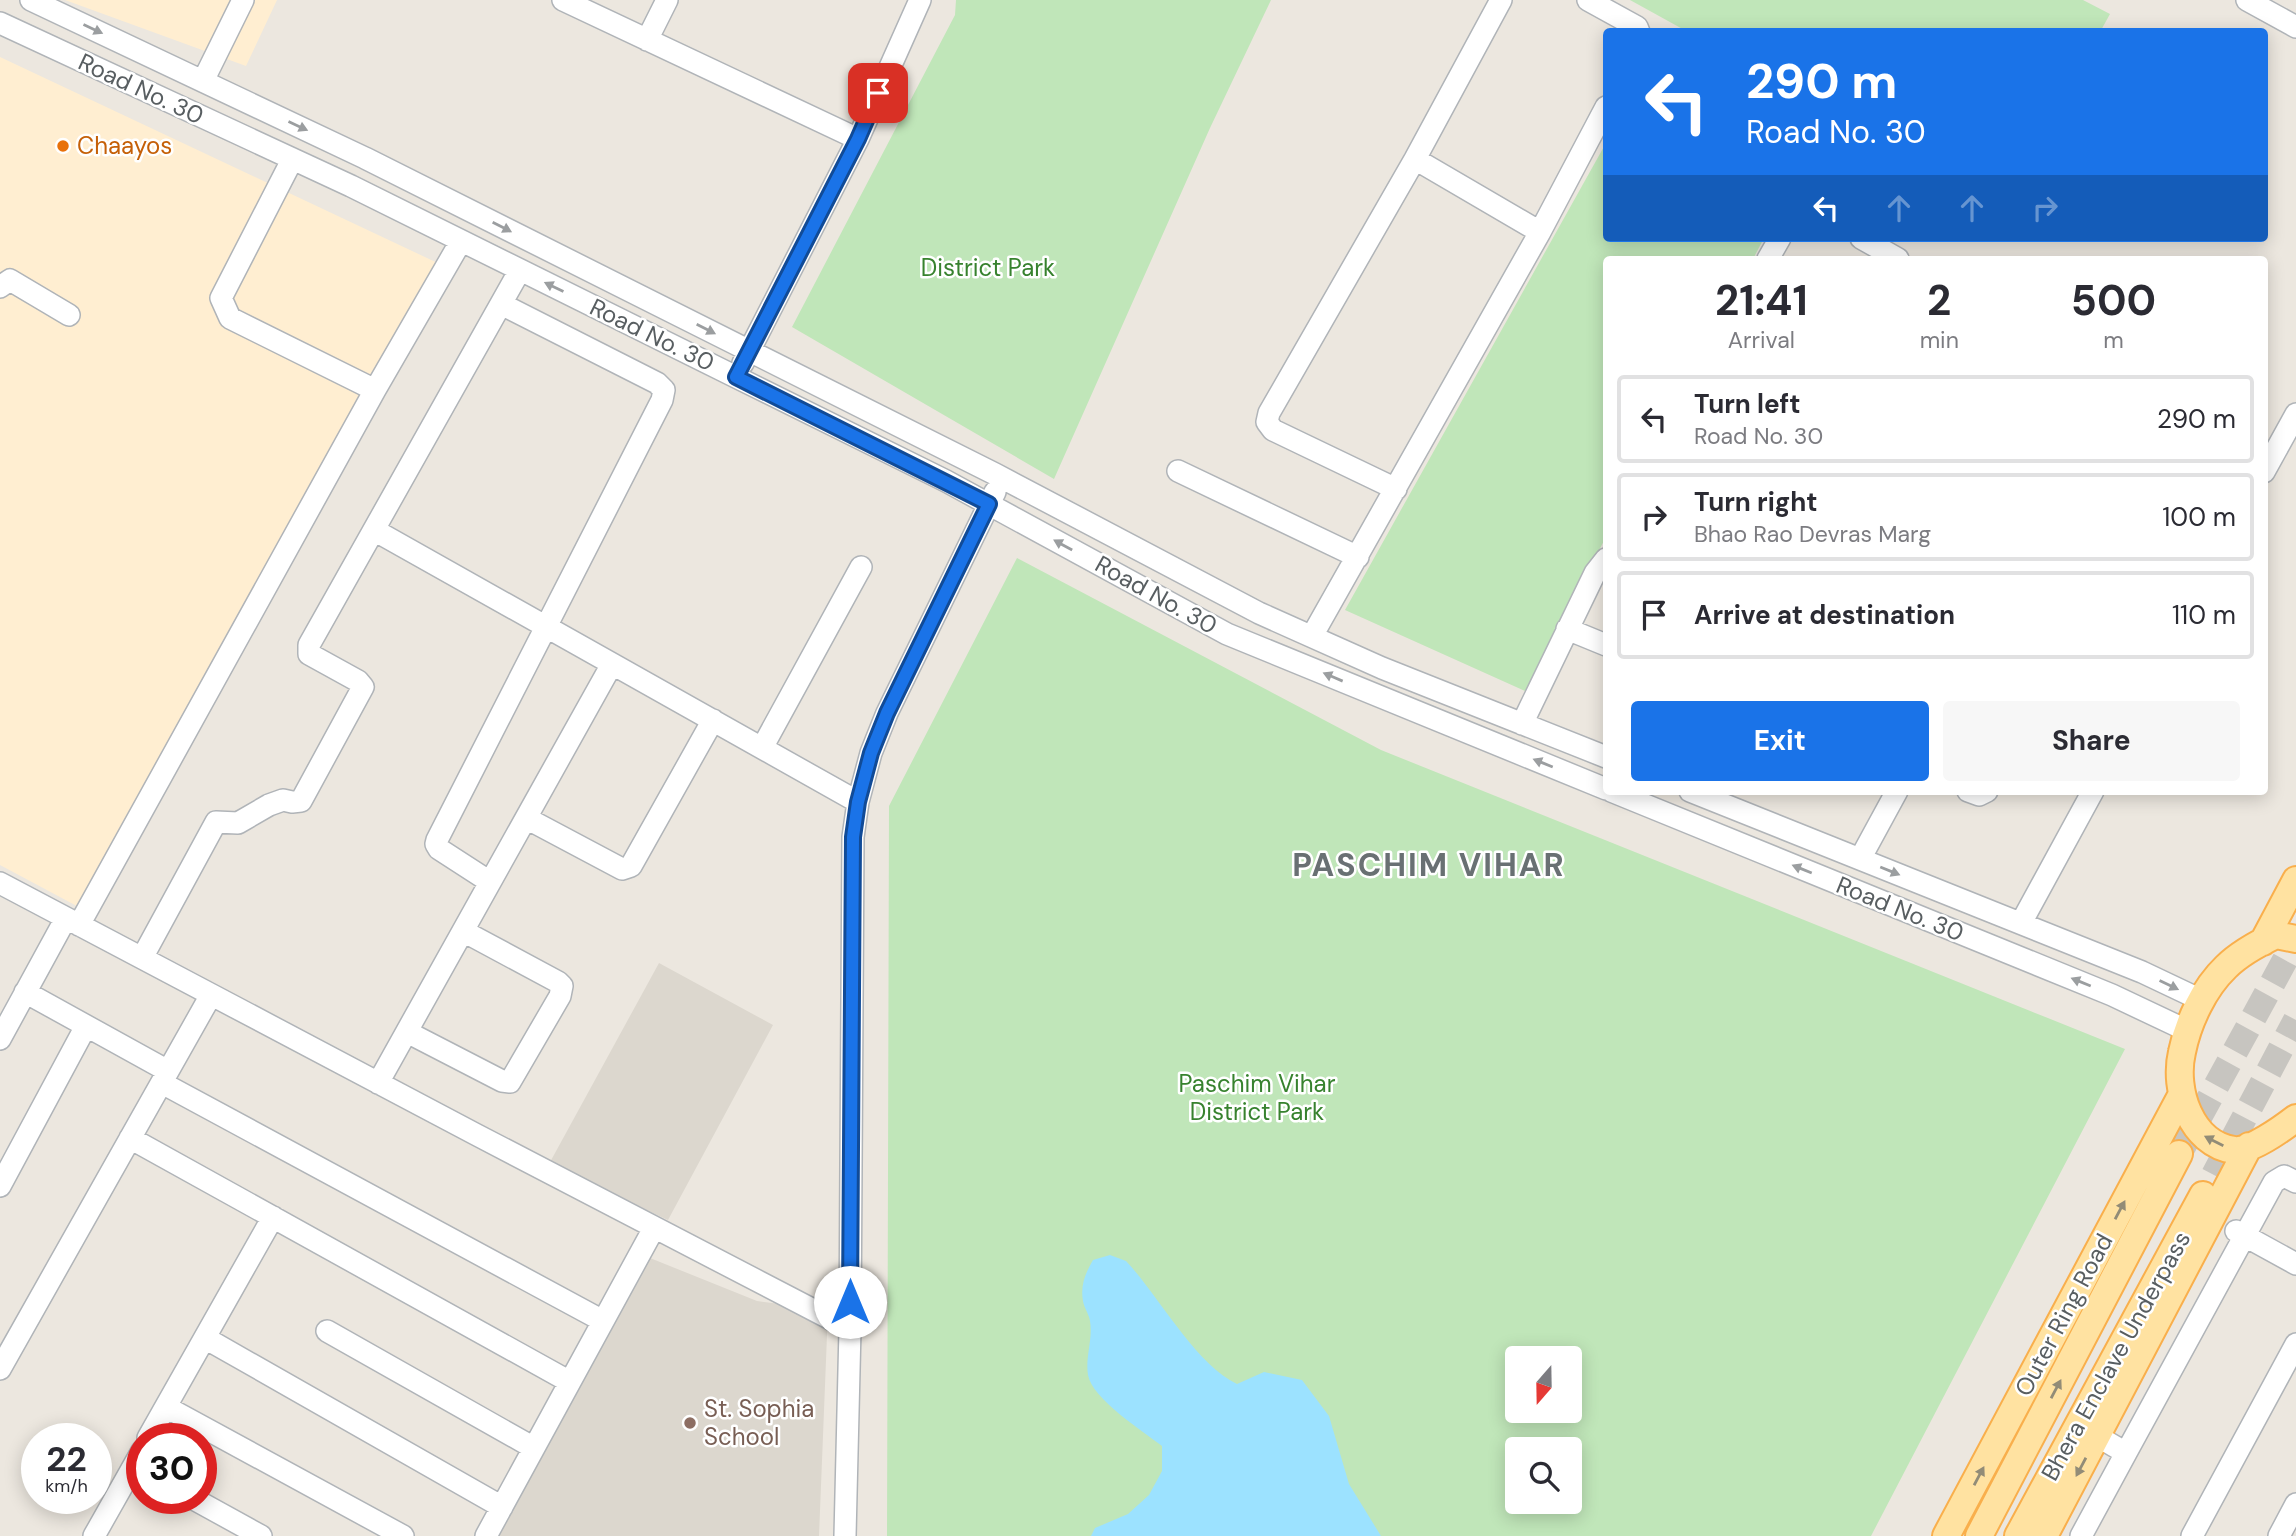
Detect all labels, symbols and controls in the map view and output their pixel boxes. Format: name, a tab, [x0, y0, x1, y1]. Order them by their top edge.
one-way arrow	[82, 24, 103, 35]
street label: Road No. 30	[74, 46, 209, 131]
text: 290 m	[1746, 49, 1897, 113]
icon: left	[1631, 56, 1722, 147]
pin	[848, 63, 908, 123]
icon: arrive	[859, 74, 897, 112]
text: Road No. 30	[1746, 111, 1926, 153]
one-way arrow	[288, 121, 308, 132]
place label: Chaayos	[77, 130, 172, 161]
marker: Chaayos	[55, 138, 71, 154]
icon: left	[1807, 189, 1845, 227]
icon: ahead	[1880, 189, 1918, 227]
icon: ahead	[1953, 189, 1991, 227]
icon: right	[2026, 189, 2064, 227]
one-way arrow	[492, 221, 512, 232]
park label: District Park	[921, 252, 1055, 283]
text: 21:41	[1715, 273, 1808, 328]
text: 2	[1927, 273, 1951, 328]
text: 500	[2071, 273, 2156, 328]
one-way arrow	[544, 281, 564, 292]
street label: Road No. 30	[585, 291, 720, 378]
one-way arrow	[696, 323, 716, 334]
text: Arrival	[1728, 325, 1795, 355]
text: min	[1920, 325, 1959, 355]
text: m	[2103, 325, 2124, 355]
text: Turn left	[1694, 387, 1801, 421]
icon: left	[1635, 400, 1673, 438]
text: 290 m	[2157, 402, 2236, 436]
text: Road No. 30	[1694, 421, 1823, 451]
text: Turn right	[1694, 485, 1818, 519]
icon: right	[1635, 498, 1673, 536]
text: 100 m	[2162, 500, 2236, 534]
text: Bhao Rao Devras Marg	[1694, 519, 1931, 549]
one-way arrow	[1053, 539, 1073, 550]
street label: Road No. 30	[1090, 548, 1223, 641]
icon: arrive	[1635, 596, 1673, 634]
text: Arrive at destination	[1694, 598, 1955, 632]
text: 110 m	[2172, 598, 2236, 632]
one-way arrow	[1322, 672, 1343, 683]
button: Exit	[1631, 701, 1929, 781]
button: Share	[1943, 701, 2240, 781]
one-way arrow	[1533, 758, 1554, 769]
district label: PASCHIM VIHAR	[1292, 844, 1566, 886]
one-way arrow	[1791, 863, 1812, 874]
one-way arrow	[1880, 865, 1901, 876]
street label: Road No. 30	[1832, 869, 1968, 948]
one-way arrow	[2070, 977, 2091, 988]
one-way arrow	[2159, 979, 2179, 990]
park label: Paschim Vihar District Park	[1178, 1068, 1336, 1127]
one-way arrow	[2204, 1135, 2224, 1147]
one-way arrow	[2114, 1200, 2126, 1220]
street label: Bhera Enclave Underpass	[2034, 1226, 2197, 1486]
street label: Outer Ring Road	[2008, 1228, 2119, 1401]
position arrow	[813, 1265, 887, 1339]
north arrow	[1505, 1346, 1582, 1423]
map controls	[1505, 1346, 1582, 1514]
one-way arrow	[2051, 1379, 2062, 1399]
place label: St. Sophia School	[704, 1393, 814, 1452]
marker: St. Sophia School	[682, 1415, 698, 1431]
speed limit sign: 30	[126, 1423, 217, 1514]
text: 22	[46, 1436, 87, 1482]
button: search	[1505, 1437, 1582, 1514]
one-way arrow	[2075, 1457, 2086, 1477]
one-way arrow	[1973, 1466, 1984, 1486]
text: km/h	[45, 1474, 88, 1498]

